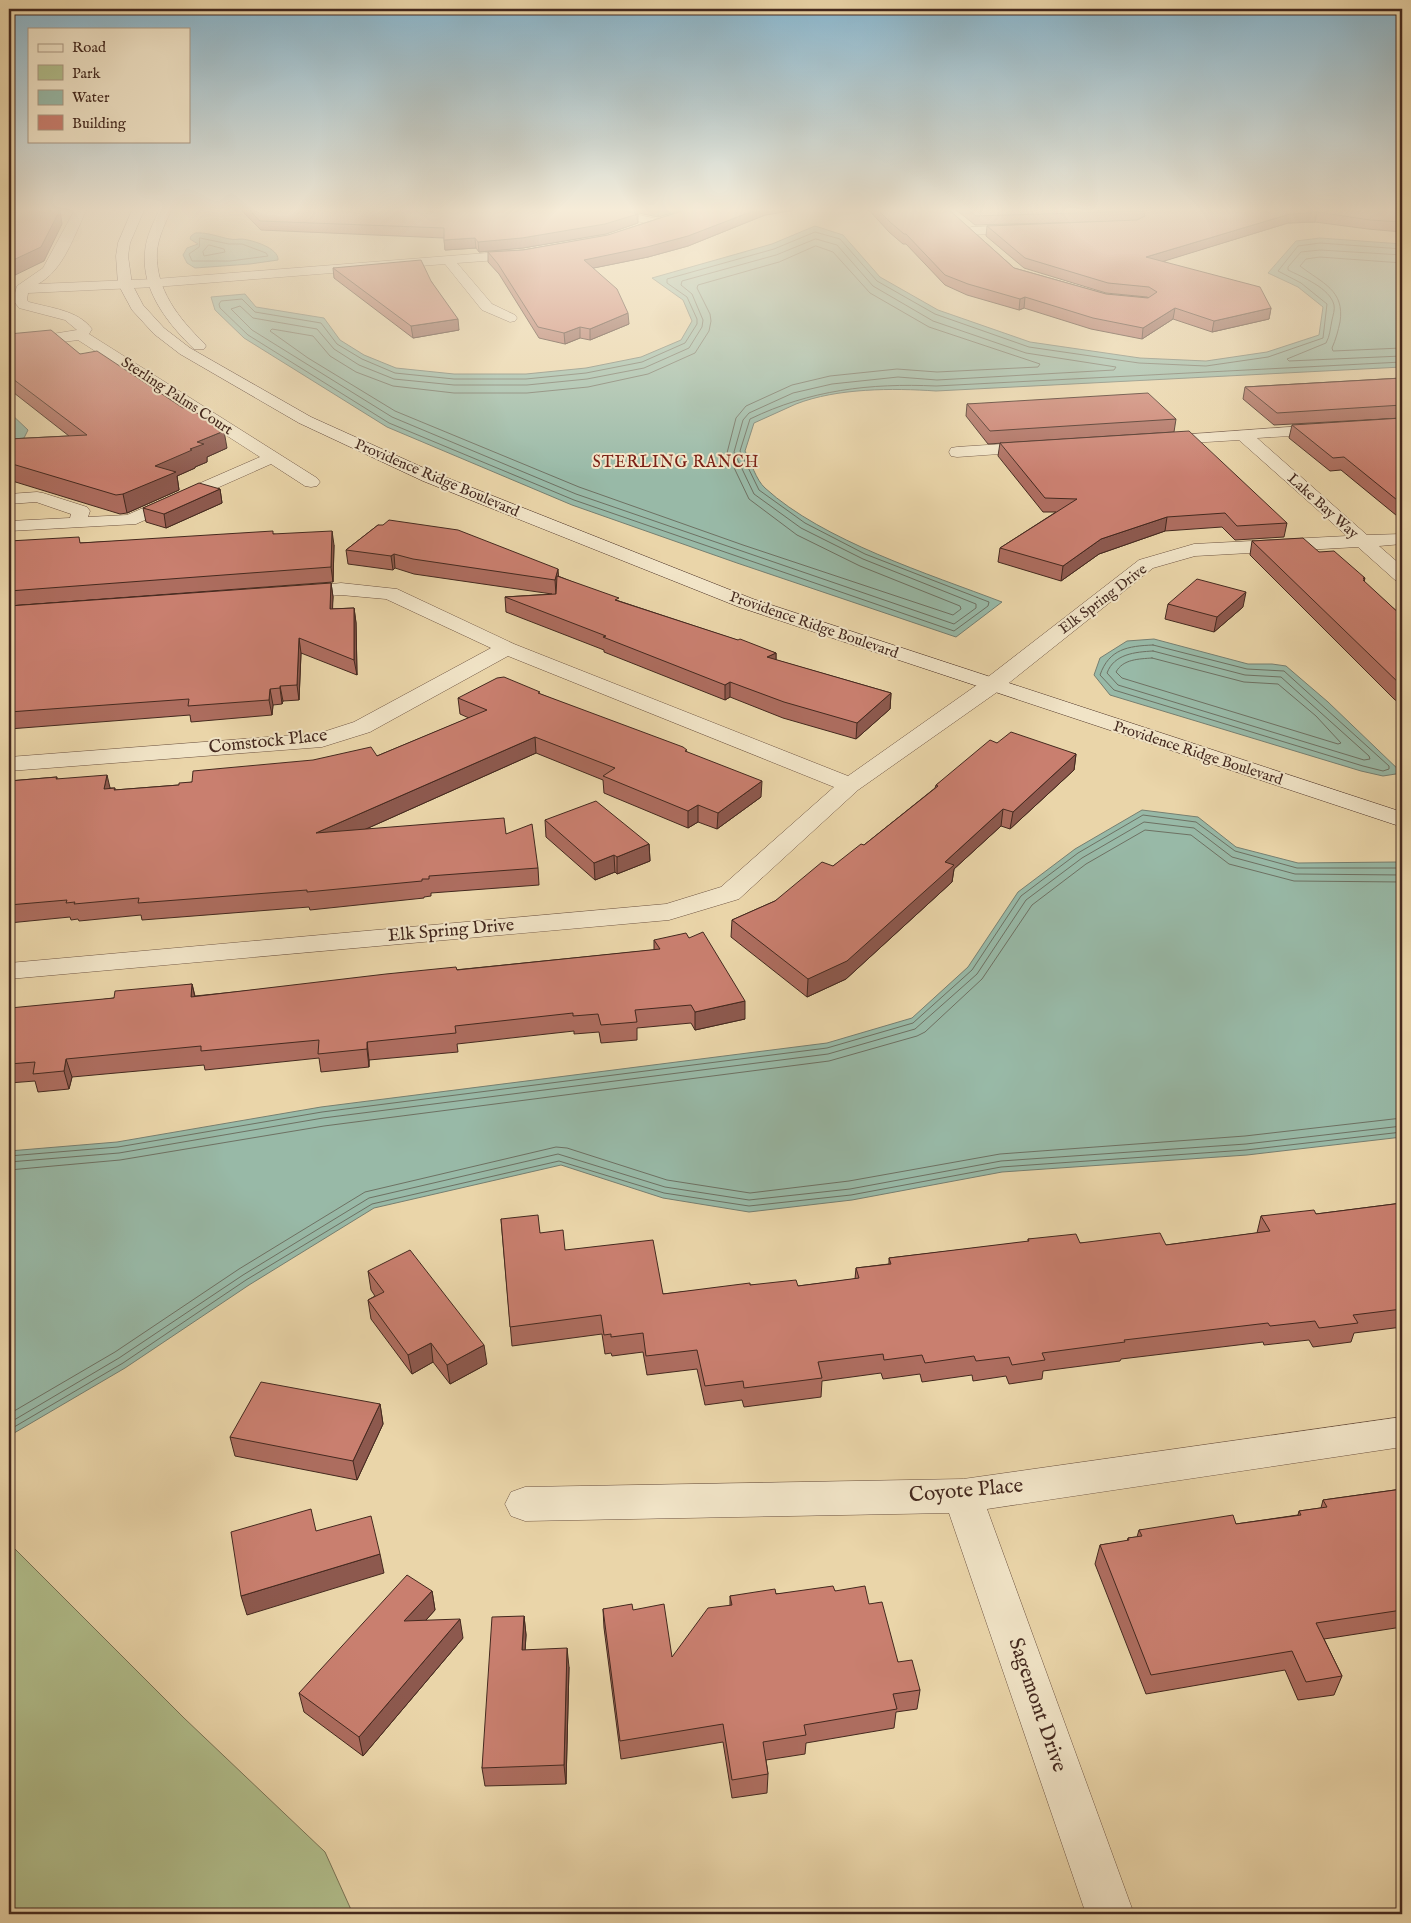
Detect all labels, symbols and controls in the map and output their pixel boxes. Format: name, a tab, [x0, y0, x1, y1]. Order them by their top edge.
legend	[28, 28, 190, 142]
text: Road	[72, 38, 107, 57]
text: Park	[72, 64, 102, 83]
text: Water	[72, 88, 110, 107]
text: Building	[72, 114, 127, 133]
street label: Sterling Palms Court	[118, 353, 236, 439]
street label: Providence Ridge Boulevard	[352, 435, 523, 522]
district label: STERLING RANCH	[593, 453, 759, 473]
street label: Lake Bay Way	[1283, 469, 1363, 543]
street label: Elk Spring Drive	[1055, 560, 1151, 638]
street label: Providence Ridge Boulevard	[727, 587, 902, 663]
street label: Providence Ridge Boulevard	[1111, 717, 1286, 790]
street label: Comstock Place	[208, 724, 328, 760]
street label: Elk Spring Drive	[387, 914, 515, 948]
street label: Coyote Place	[908, 1473, 1025, 1509]
street label: Sagemont Drive	[1001, 1634, 1073, 1776]

